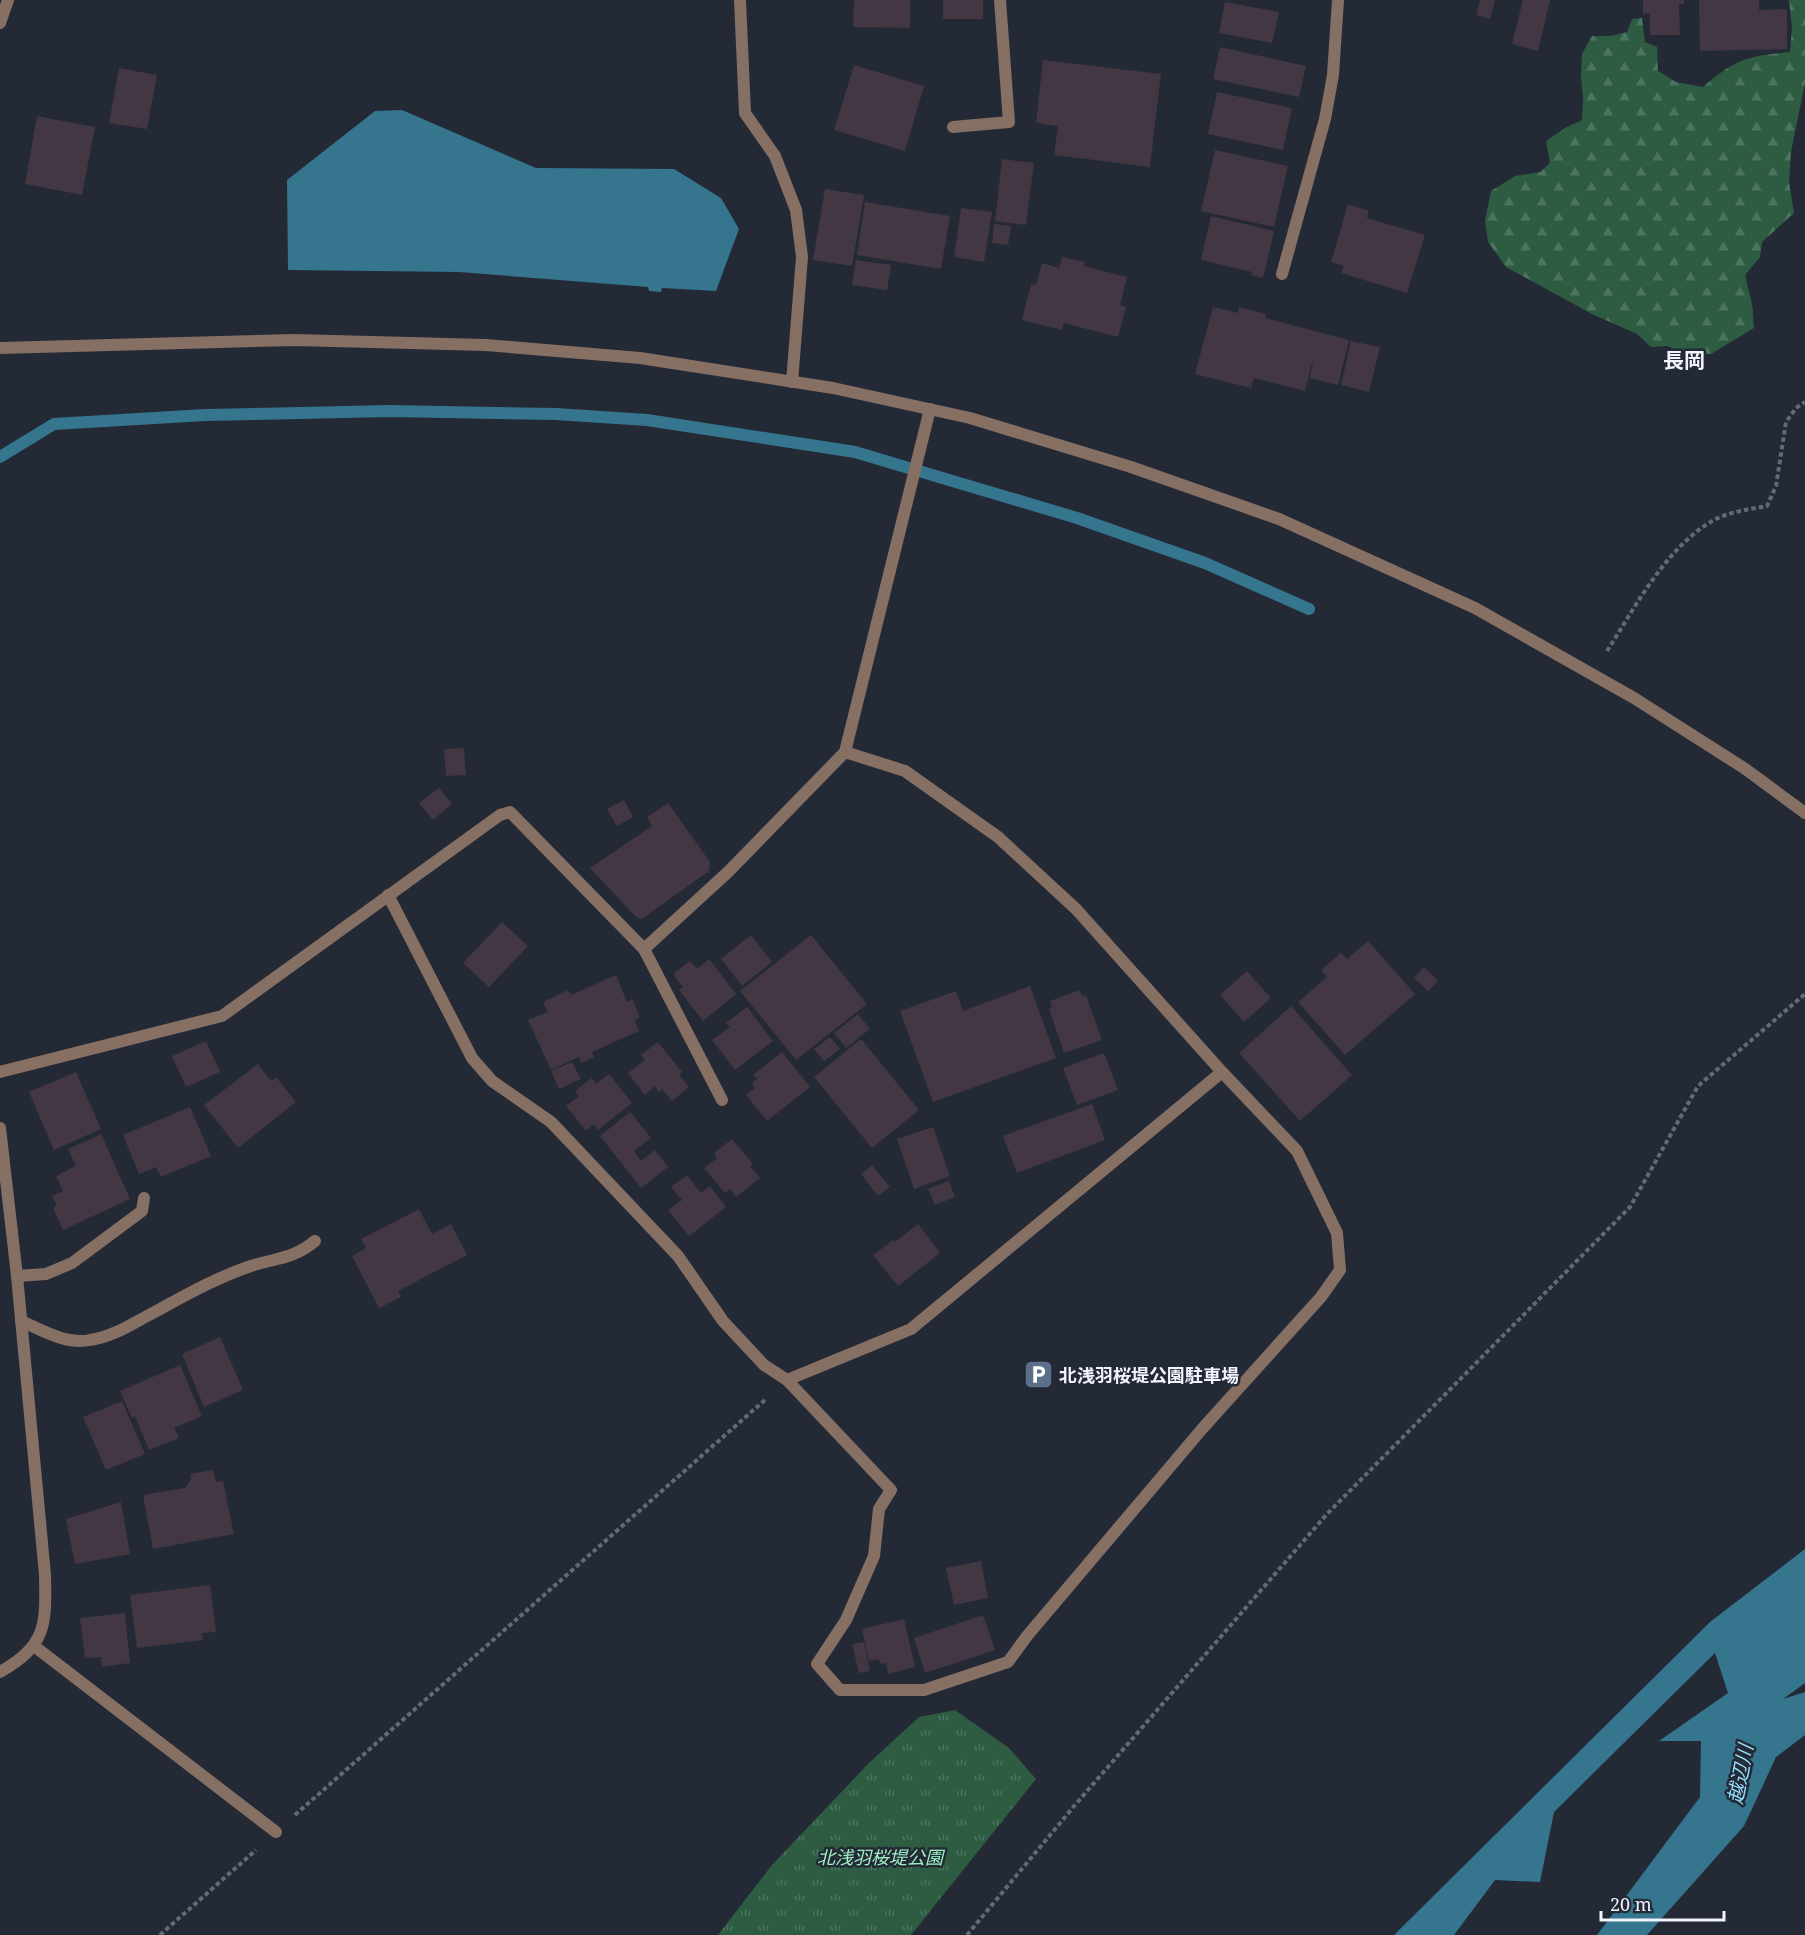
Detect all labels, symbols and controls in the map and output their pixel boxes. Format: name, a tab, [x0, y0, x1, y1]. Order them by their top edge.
district label: 長岡	[1663, 346, 1705, 374]
parking icon: 北浅羽桜堤公園駐車場	[1022, 1359, 1054, 1391]
place label: 北浅羽桜堤公園駐車場	[1059, 1363, 1239, 1387]
water label: 越辺川	[1721, 1740, 1759, 1806]
park label: 北浅羽桜堤公園	[817, 1845, 946, 1869]
scale bar	[1601, 1884, 1724, 1922]
text: 20 m	[1610, 1892, 1652, 1916]

